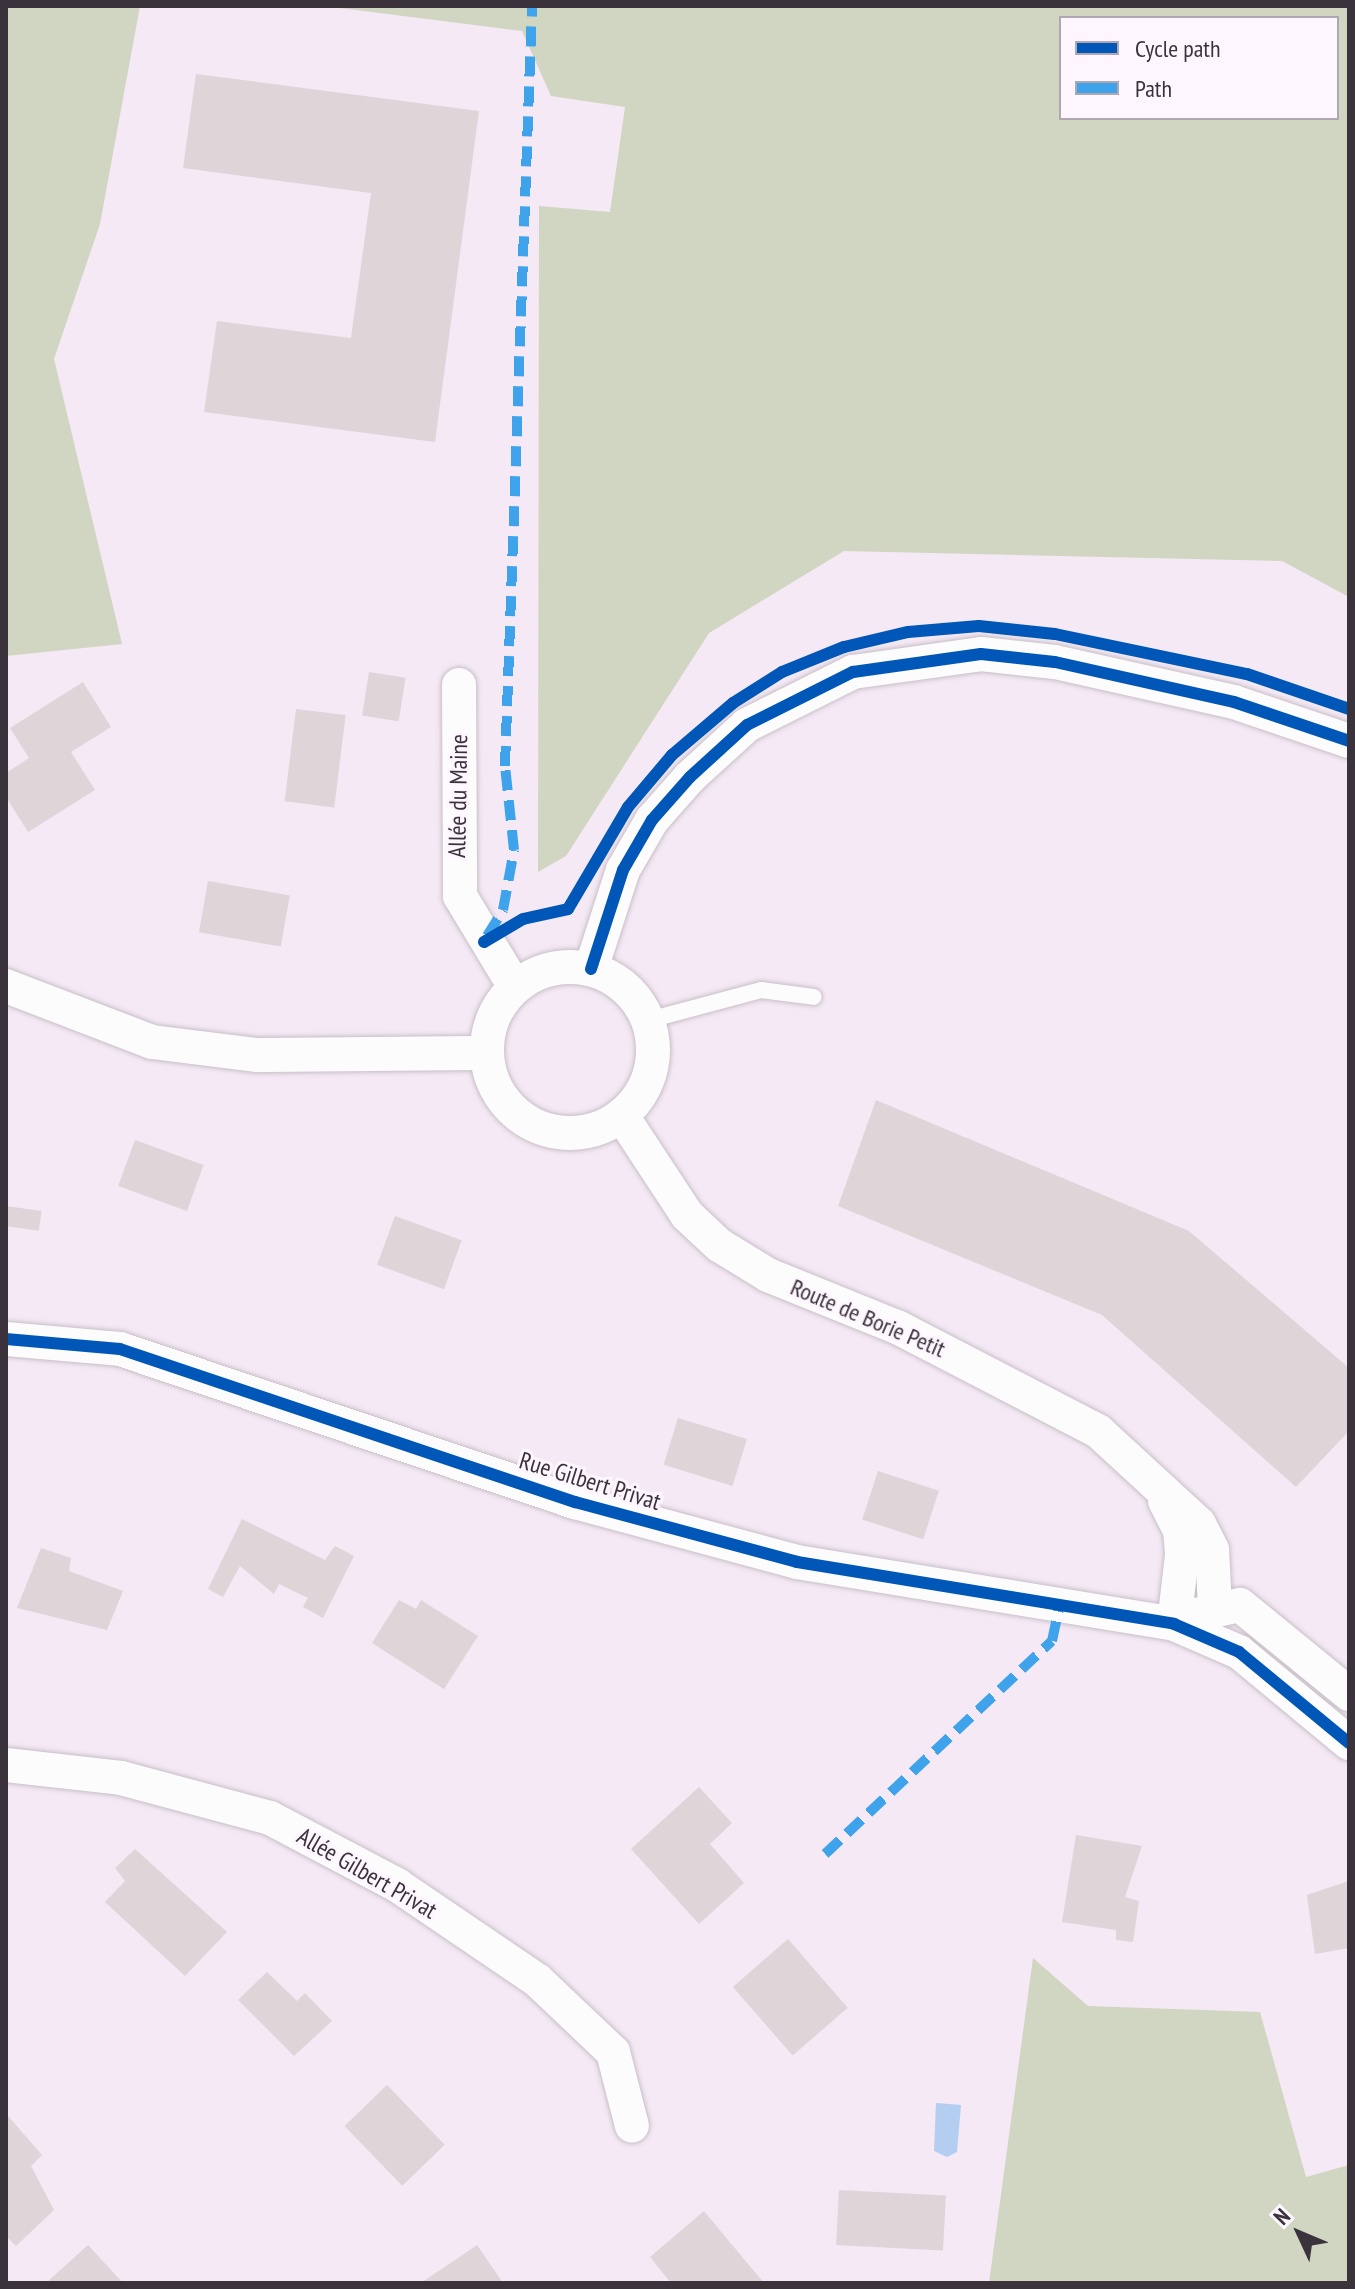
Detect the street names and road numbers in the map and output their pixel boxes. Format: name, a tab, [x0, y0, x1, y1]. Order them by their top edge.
street label: Allée du Maine	[443, 734, 473, 858]
street label: Route de Borie Petit	[786, 1272, 950, 1364]
street label: Rue Gilbert Privat	[516, 1446, 664, 1516]
street label: Allée Gilbert Privat	[292, 1821, 442, 1925]

